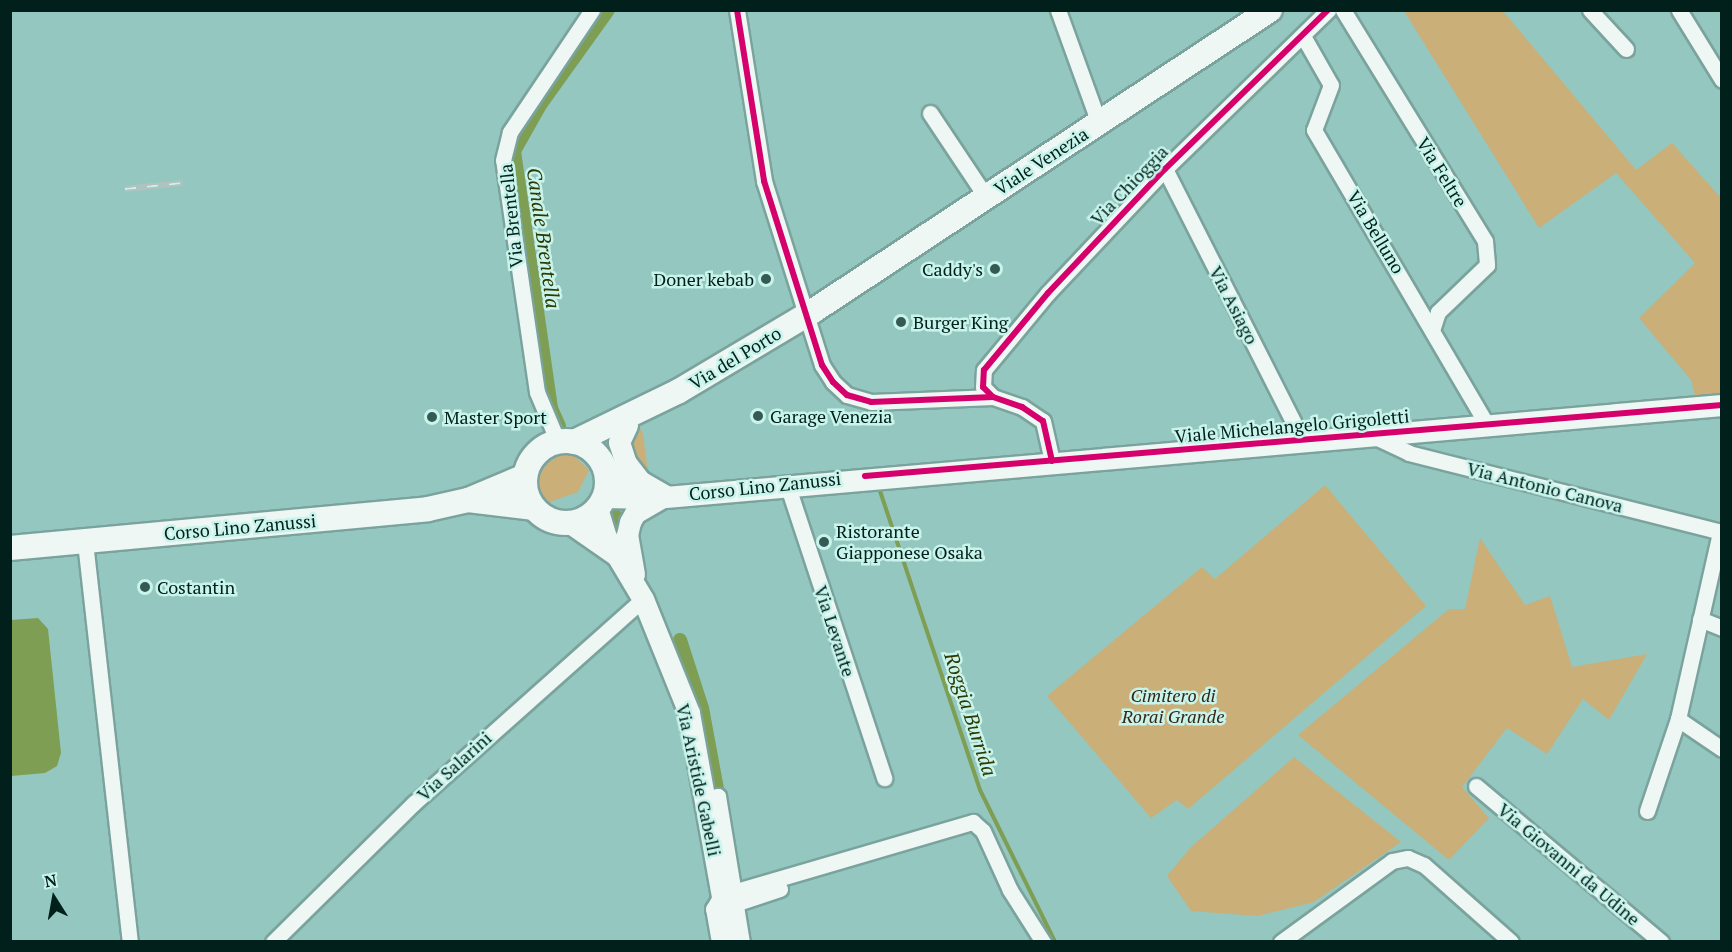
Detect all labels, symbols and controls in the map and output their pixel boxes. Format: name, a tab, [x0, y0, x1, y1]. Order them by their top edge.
street label: Viale Venezia	[990, 122, 1092, 200]
street label: Via Feltre	[1412, 133, 1472, 211]
street label: Via Chioggia	[1086, 141, 1172, 229]
street label: Via Brentella	[495, 163, 527, 269]
water label: Canale Brentella	[522, 166, 566, 310]
street label: Via Belluno	[1343, 187, 1409, 277]
place label: Caddy's	[922, 258, 983, 280]
marker: Caddy's	[988, 262, 1002, 276]
street label: Via Asiago	[1205, 262, 1263, 348]
place label: Doner kebab	[653, 268, 754, 290]
marker: Doner kebab	[759, 272, 773, 286]
place label: Burger King	[913, 311, 1008, 333]
marker: Burger King	[894, 315, 908, 329]
street label: Via del Porto	[685, 322, 785, 394]
place label: Garage Venezia	[770, 405, 893, 427]
street label: Viale Michelangelo Grigoletti	[1174, 405, 1410, 447]
place label: Master Sport	[444, 406, 547, 428]
marker: Garage Venezia	[751, 409, 765, 423]
marker: Master Sport	[425, 410, 439, 424]
street label: Via Antonio Canova	[1465, 457, 1625, 517]
street label: Corso Lino Zanussi	[688, 467, 842, 505]
street label: Corso Lino Zanussi	[163, 510, 317, 544]
place label: Ristorante Giapponese Osaka	[836, 521, 983, 564]
marker: Ristorante Giapponese Osaka	[817, 535, 831, 549]
place label: Costantin	[157, 576, 235, 598]
marker: Costantin	[138, 580, 152, 594]
street label: Via Levante	[810, 583, 860, 679]
water label: Roggia Burrida	[940, 649, 1002, 779]
park label: Cimitero di Rorai Grande	[1122, 685, 1224, 728]
street label: Via Aristide Gabelli	[672, 702, 726, 858]
street label: Via Salarini	[412, 727, 496, 805]
street label: Via Giovanni da Udine	[1494, 798, 1644, 930]
north arrow	[24, 868, 84, 928]
text: N	[43, 868, 59, 892]

